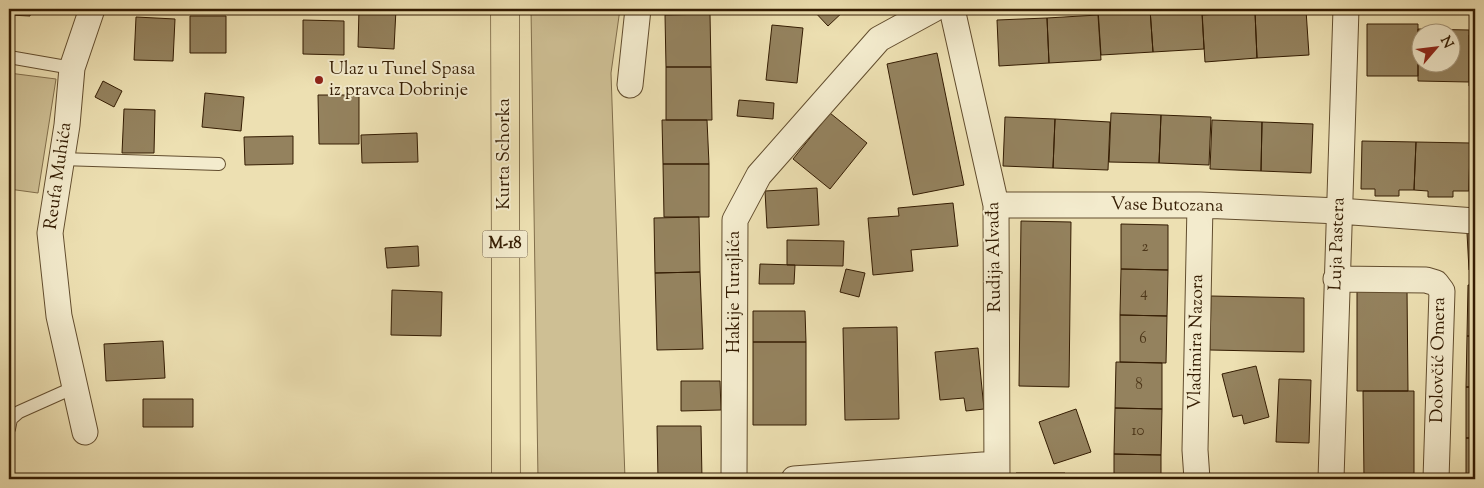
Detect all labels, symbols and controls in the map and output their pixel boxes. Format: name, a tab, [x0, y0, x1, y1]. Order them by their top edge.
north arrow	[1412, 22, 1462, 72]
text: N	[1434, 33, 1457, 52]
place label: Ulaz u Tunel Spasa iz pravca Dobrinje	[329, 57, 475, 104]
marker: Ulaz u Tunel Spasa iz pravca Dobrinje	[313, 74, 325, 86]
street label: Kurta Schorka	[492, 98, 518, 210]
street label: Reufa Muhića	[39, 121, 79, 231]
street label: Vase Butozana	[1110, 192, 1224, 220]
street label: Luja Pastera	[1323, 197, 1353, 291]
street label: Rudija Alvađa	[981, 202, 1009, 312]
road number: M-18	[482, 230, 528, 258]
street label: Hakije Turajlića	[722, 231, 748, 353]
house number: 2	[1141, 237, 1149, 258]
street label: Vladimira Nazora	[1183, 274, 1211, 410]
house number: 4	[1140, 283, 1148, 304]
street label: Dolovčić Omera	[1425, 297, 1453, 423]
house number: 6	[1139, 329, 1147, 350]
house number: 8	[1135, 375, 1143, 396]
house number: 10	[1132, 421, 1145, 442]

